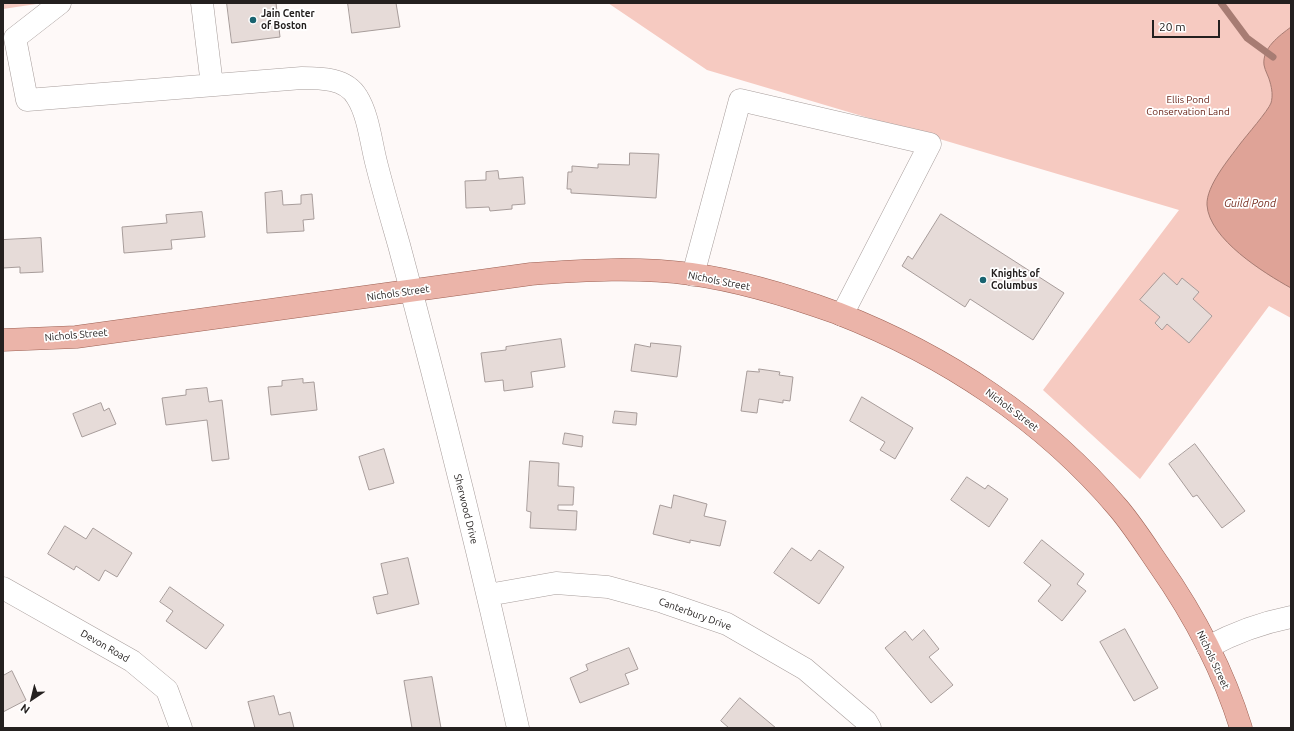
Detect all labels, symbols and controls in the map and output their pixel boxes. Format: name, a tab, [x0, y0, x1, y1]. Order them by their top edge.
place label: Jain Center of Boston	[261, 8, 315, 32]
scale bar	[1154, 12, 1222, 38]
marker: Jain Center of Boston	[248, 15, 258, 25]
text: 20 m	[1159, 20, 1186, 33]
park label: Ellis Pond Conservation Land	[1146, 94, 1230, 118]
water label: Guild Pond	[1224, 196, 1276, 210]
place label: Knights of Columbus	[991, 268, 1040, 292]
street label: Nichols Street	[687, 269, 751, 293]
marker: Knights of Columbus	[978, 275, 988, 285]
street label: Nichols Street	[366, 283, 430, 303]
street label: Nichols Street	[44, 326, 108, 344]
street label: Nichols Street	[983, 386, 1041, 434]
street label: Sherwood Drive	[452, 473, 480, 545]
street label: Canterbury Drive	[657, 595, 733, 633]
street label: Devon Road	[78, 627, 132, 665]
street label: Nichols Street	[1194, 629, 1232, 691]
north arrow	[12, 679, 52, 719]
text: N	[18, 702, 32, 716]

